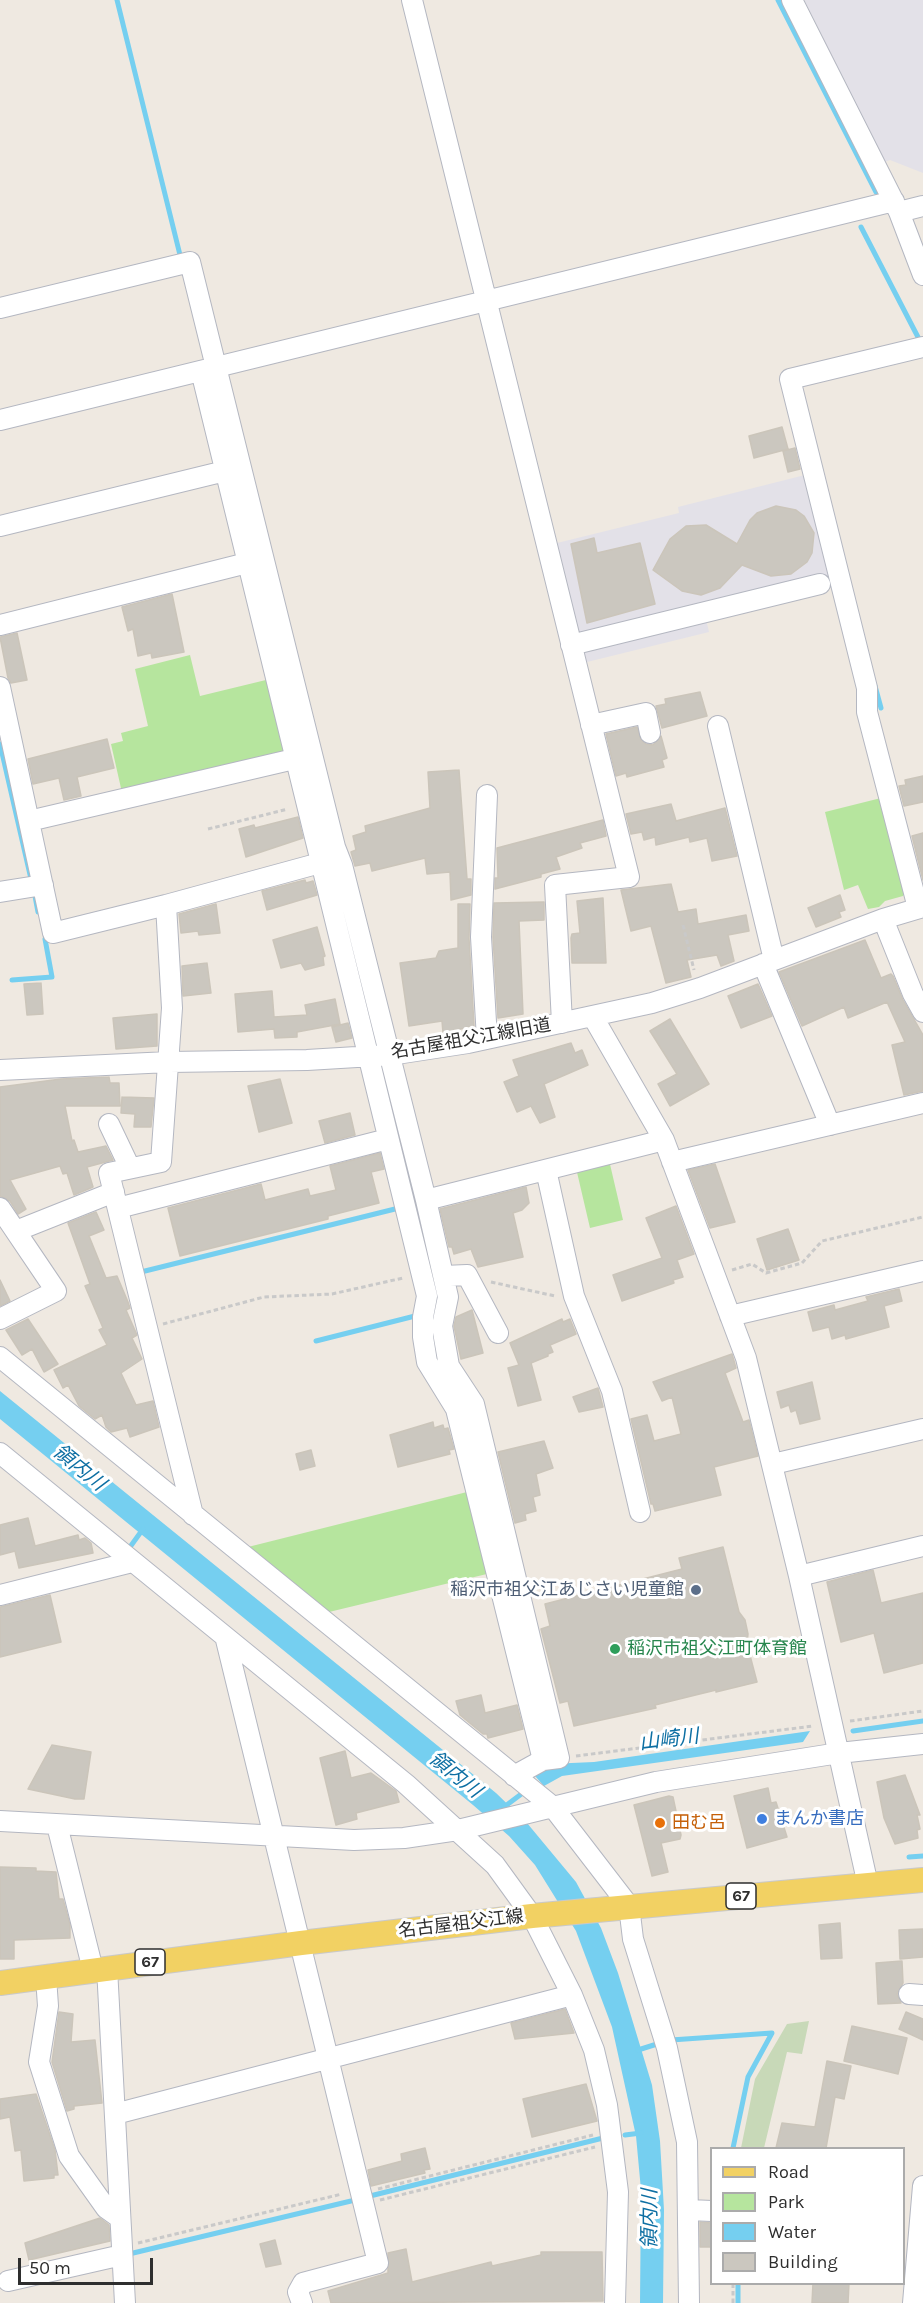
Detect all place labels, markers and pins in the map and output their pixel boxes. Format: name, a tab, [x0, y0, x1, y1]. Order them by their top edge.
place label: 稲沢市祖父江あじさい児童館	[450, 1579, 684, 1601]
marker: 稲沢市祖父江あじさい児童館	[689, 1583, 703, 1597]
place label: 稲沢市祖父江町体育館	[627, 1638, 807, 1660]
marker: 稲沢市祖父江町体育館	[608, 1642, 622, 1656]
place label: まんか書店	[774, 1808, 864, 1830]
place label: 田む呂	[672, 1812, 726, 1834]
marker: まんか書店	[755, 1812, 769, 1826]
marker: 田む呂	[653, 1816, 667, 1830]

